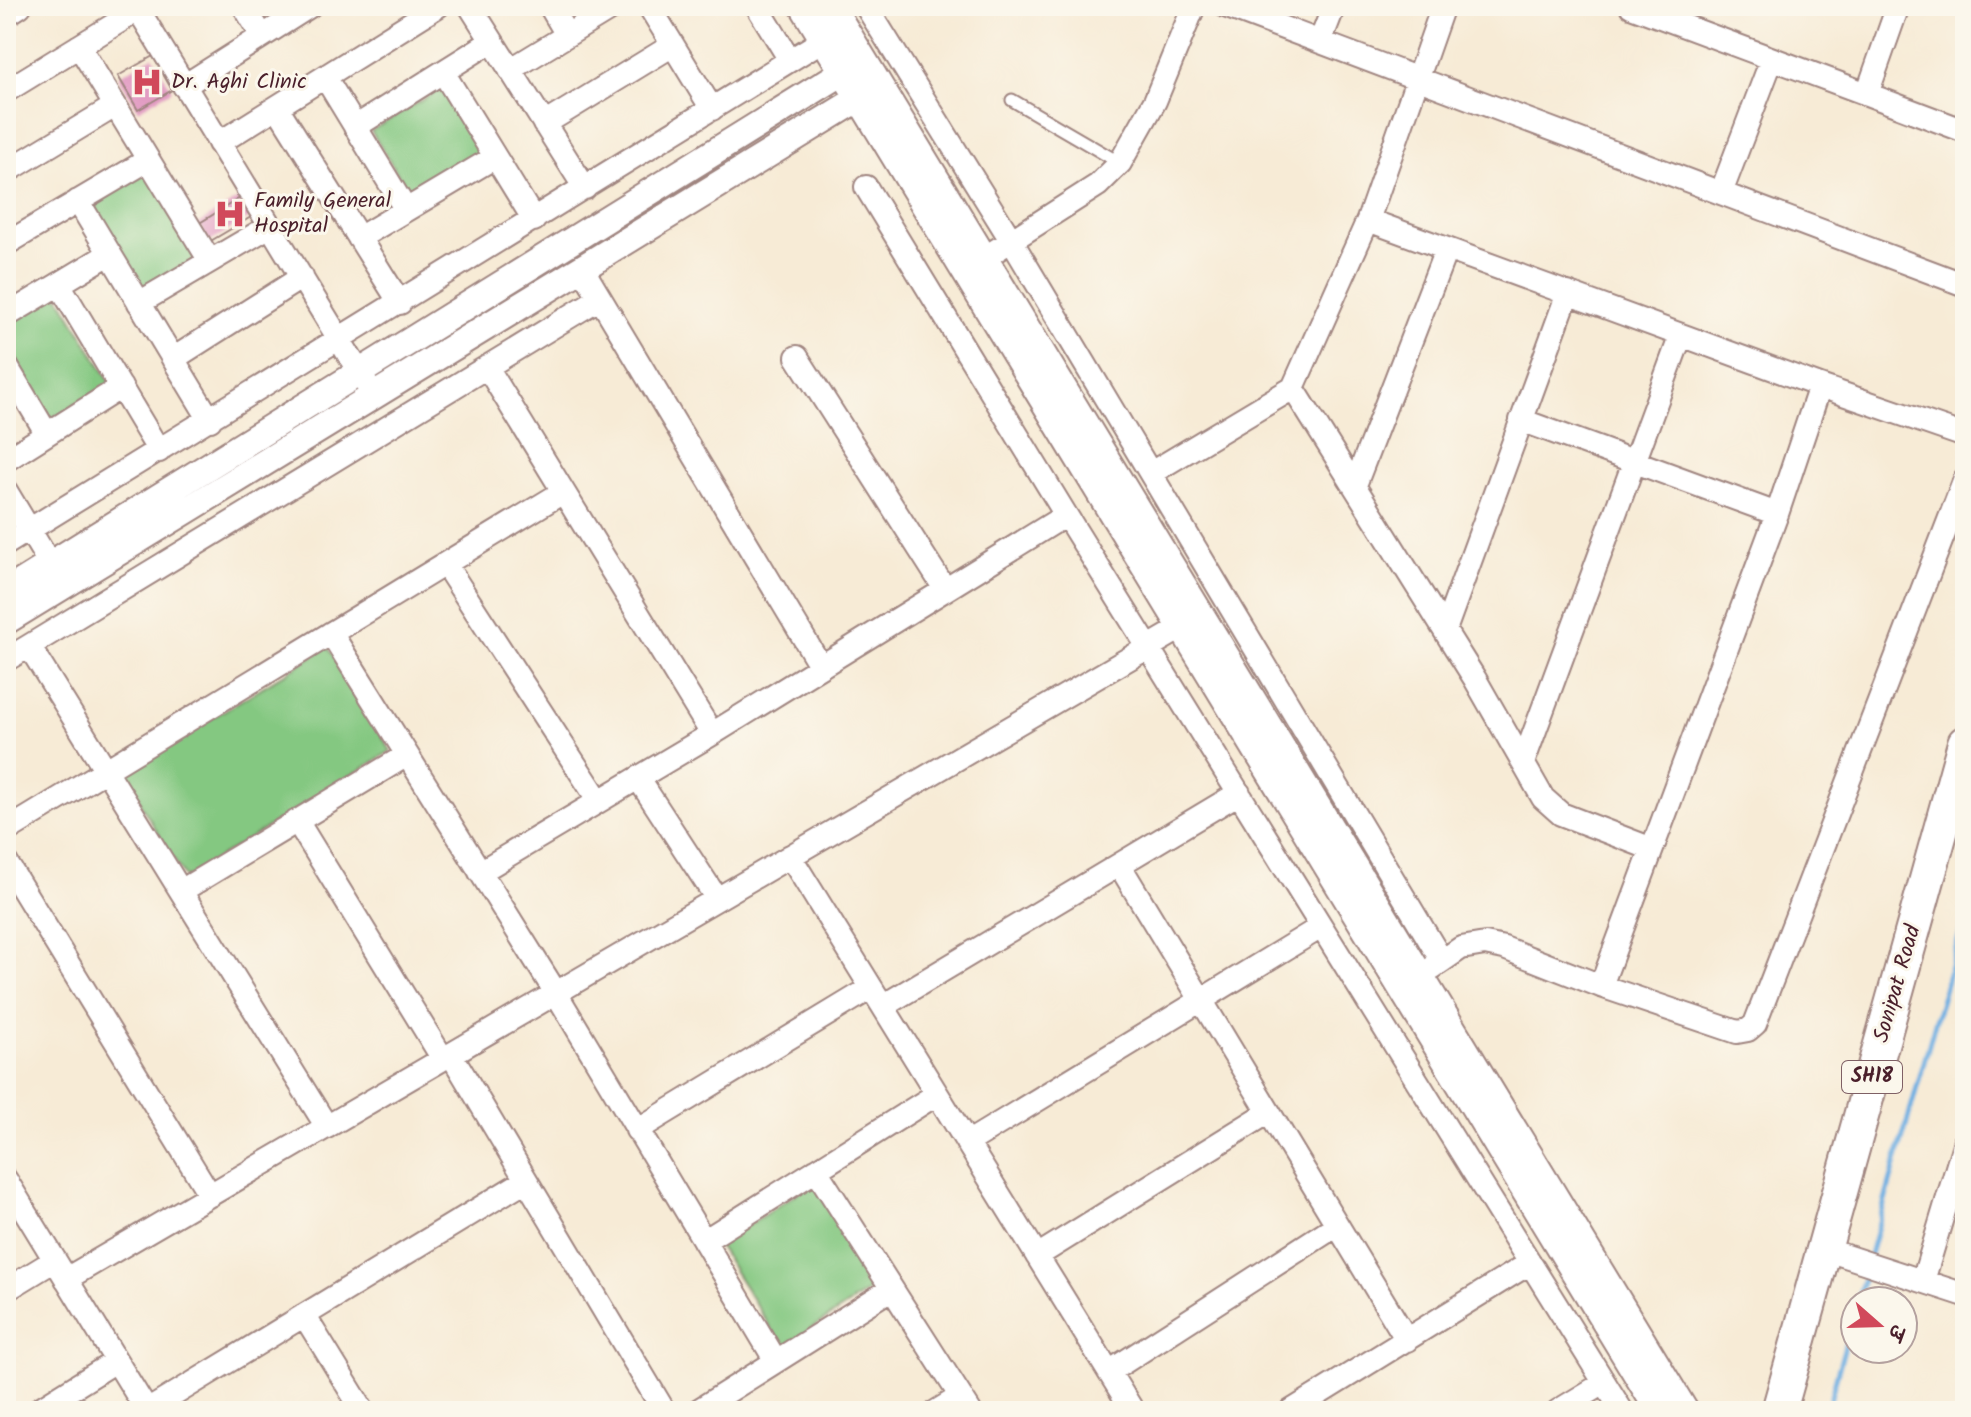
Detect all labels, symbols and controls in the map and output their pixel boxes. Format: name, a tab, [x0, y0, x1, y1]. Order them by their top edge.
hospital icon: Dr. Aghi Clinic	[130, 65, 164, 99]
place label: Dr. Aghi Clinic	[171, 65, 307, 100]
place label: Family General Hospital	[254, 184, 392, 244]
hospital icon: Family General Hospital	[213, 197, 247, 231]
street label: Sonipat Road	[1865, 920, 1932, 1047]
road number: SH18	[1842, 1061, 1902, 1093]
north arrow	[1839, 1285, 1919, 1365]
text: उ	[1875, 1319, 1914, 1347]

